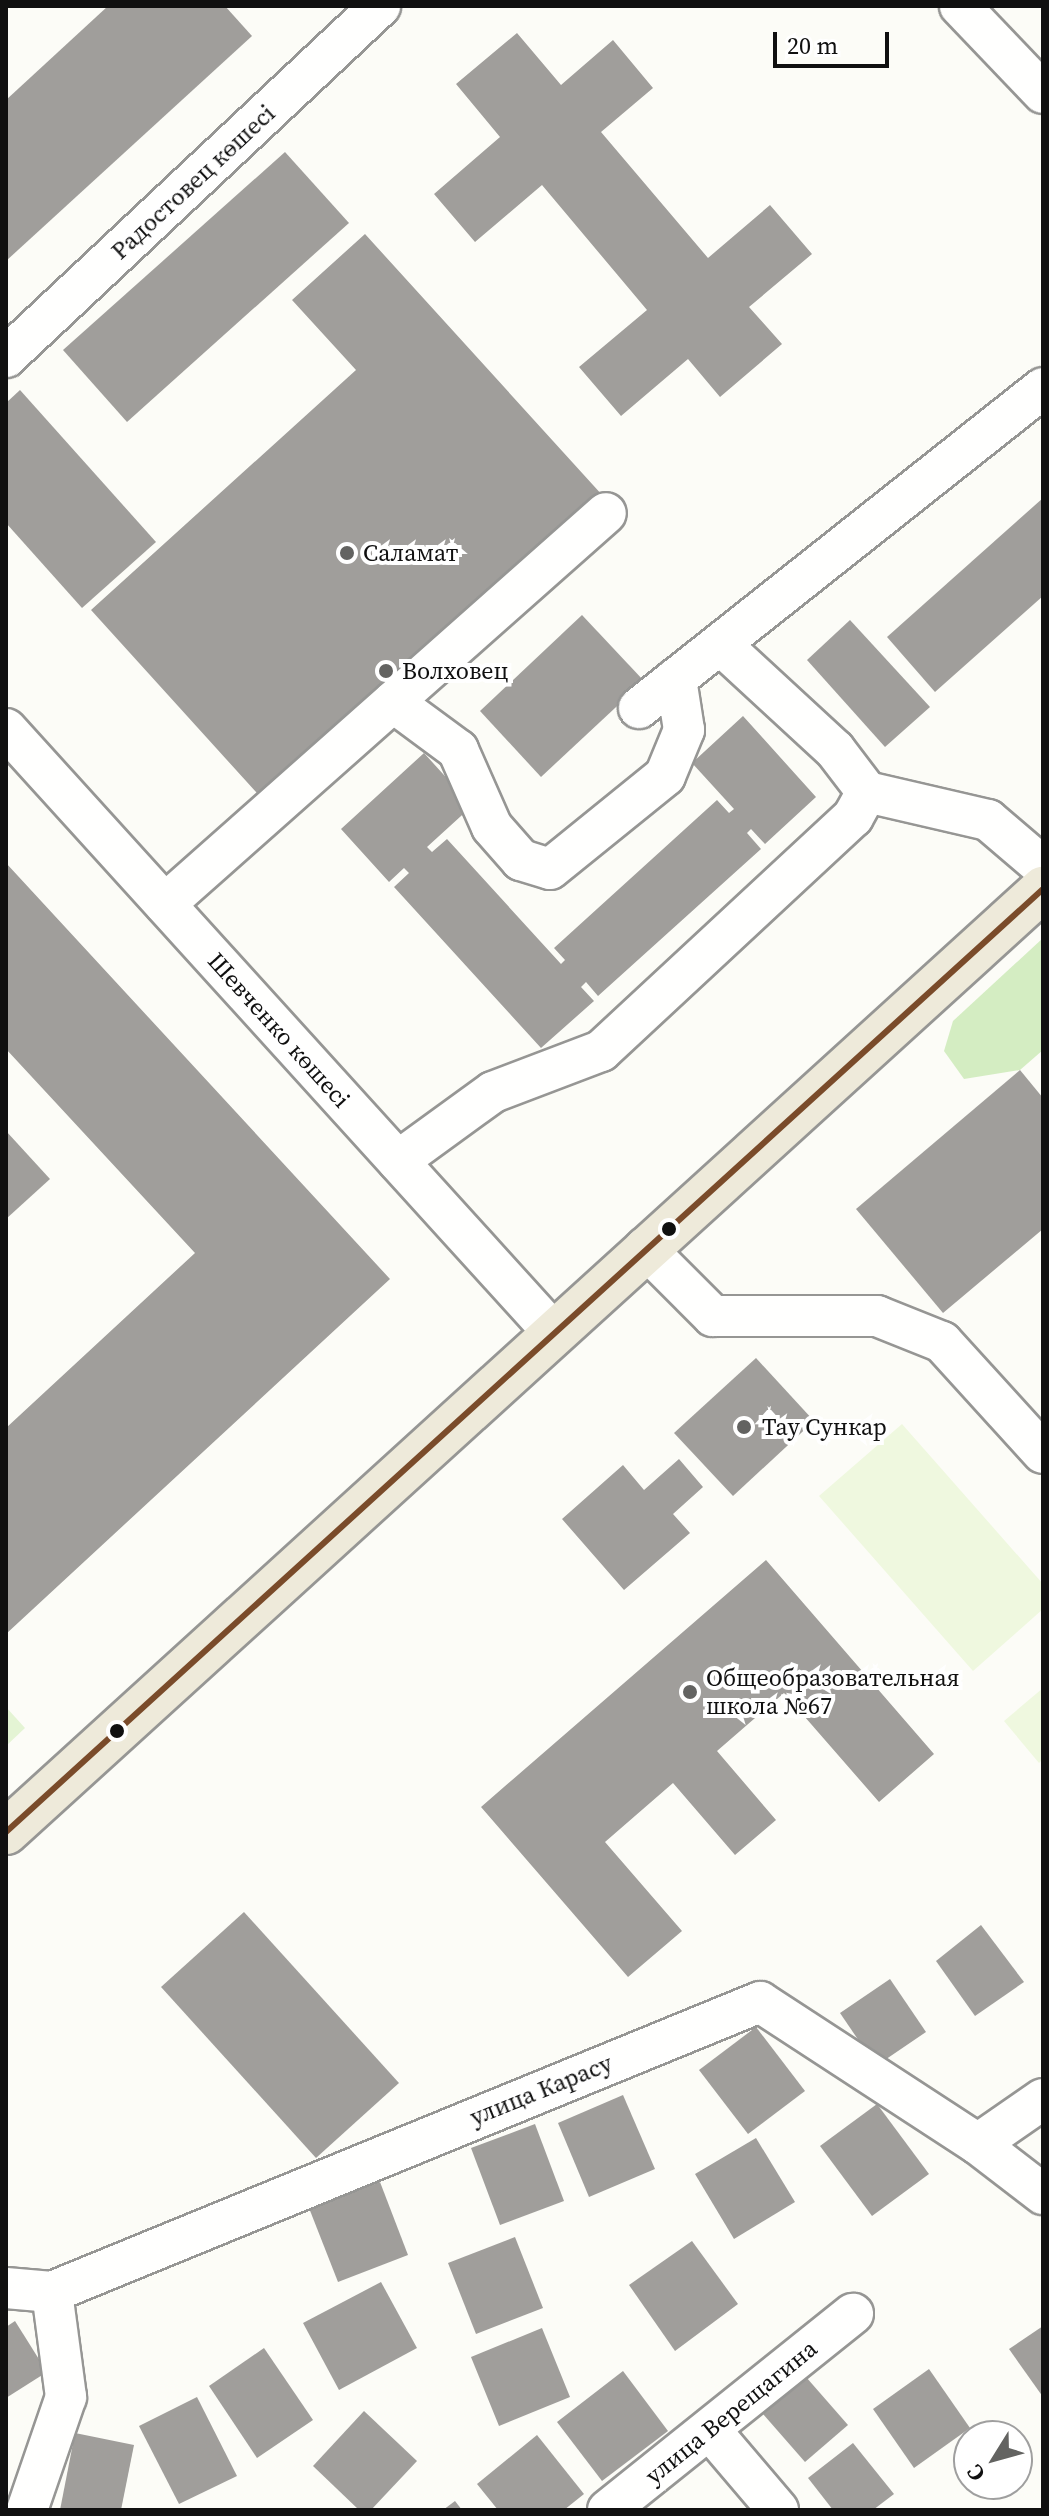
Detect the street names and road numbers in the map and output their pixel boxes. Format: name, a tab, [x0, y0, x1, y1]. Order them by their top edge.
street label: Радостовец көшесі	[105, 99, 281, 265]
street label: Шевченко көшесі	[202, 947, 356, 1113]
street label: улица Карасу	[466, 2048, 616, 2132]
street label: улица Верещагина	[639, 2334, 823, 2490]

